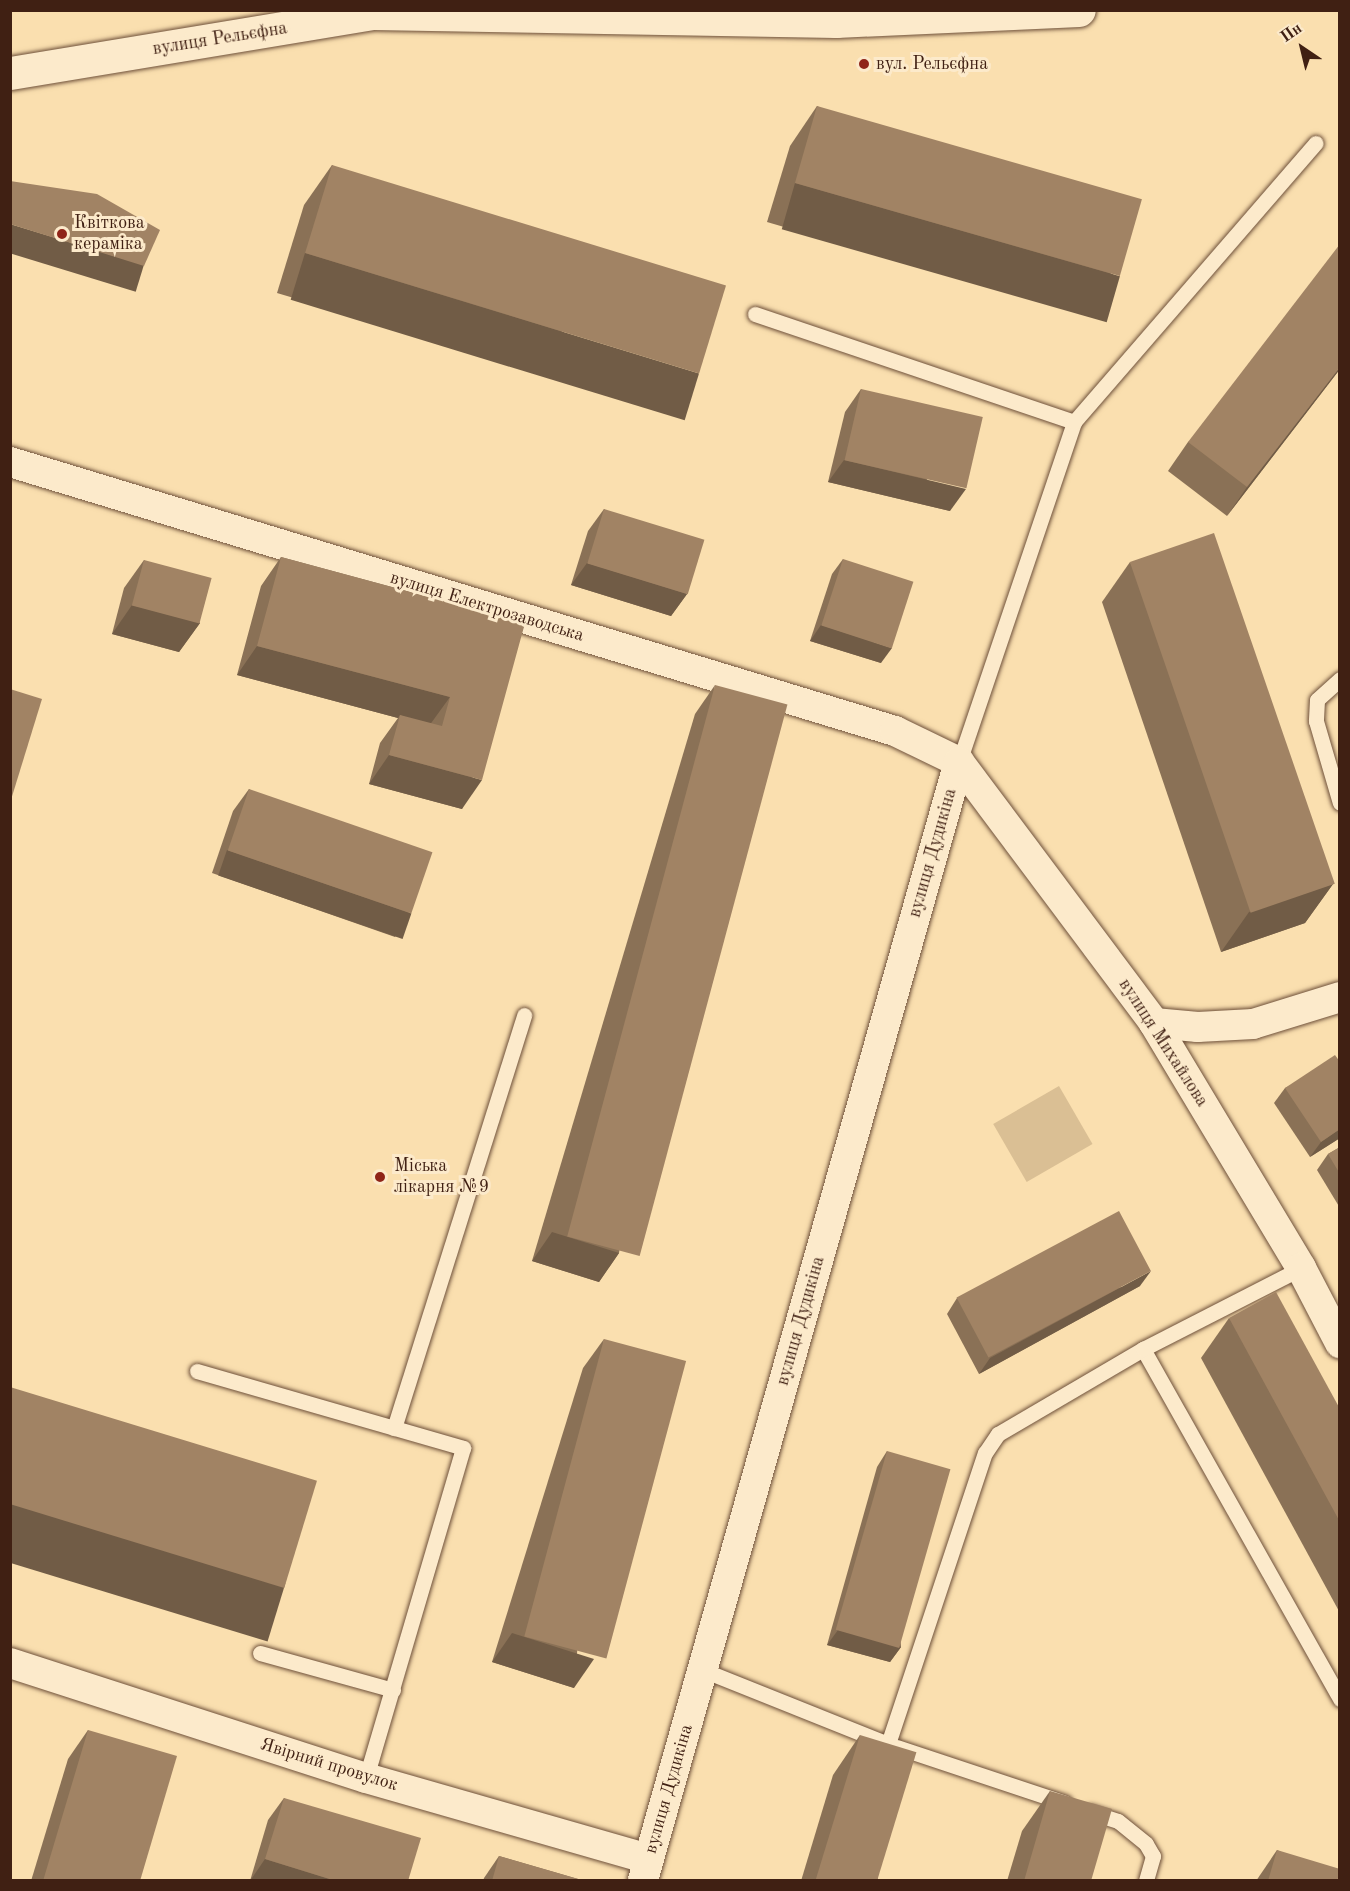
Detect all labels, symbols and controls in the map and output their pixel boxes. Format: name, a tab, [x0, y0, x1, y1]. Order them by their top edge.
street label: вулиця Рельєфна	[151, 18, 289, 60]
north arrow	[1272, 18, 1332, 78]
text: Пн	[1278, 20, 1305, 46]
place label: вул. Рельєфна	[876, 53, 988, 75]
marker: вул. Рельєфна	[857, 57, 871, 71]
place label: Квіткова кераміка	[74, 213, 145, 256]
marker: Квіткова кераміка	[55, 227, 69, 241]
street label: вулиця Електрозаводська	[387, 567, 587, 647]
street label: вулиця Дудикіна	[904, 786, 962, 920]
street label: вулиця Михайлова	[1114, 975, 1212, 1111]
place label: Міська лікарня №9	[394, 1156, 489, 1198]
marker: Міська лікарня №9	[371, 1168, 389, 1186]
street label: вулиця Дудикіна	[772, 1254, 830, 1388]
street label: вулиця Дудикіна	[640, 1722, 698, 1856]
street label: Явірний провулок	[258, 1734, 400, 1796]

